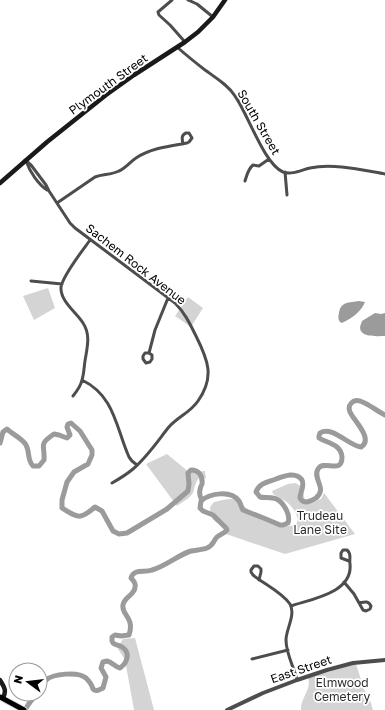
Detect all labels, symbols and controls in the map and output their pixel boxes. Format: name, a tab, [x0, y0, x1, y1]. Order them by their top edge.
street label: Plymouth Street	[66, 50, 151, 118]
street label: South Street	[234, 87, 284, 157]
street label: Sachem Rock Avenue	[83, 220, 189, 308]
park label: Trudeau Lane Site	[293, 508, 347, 537]
street label: East Street	[268, 651, 334, 686]
north arrow	[8, 662, 48, 702]
text: N	[10, 674, 25, 685]
park label: Elmwood Cemetery	[314, 675, 370, 704]

